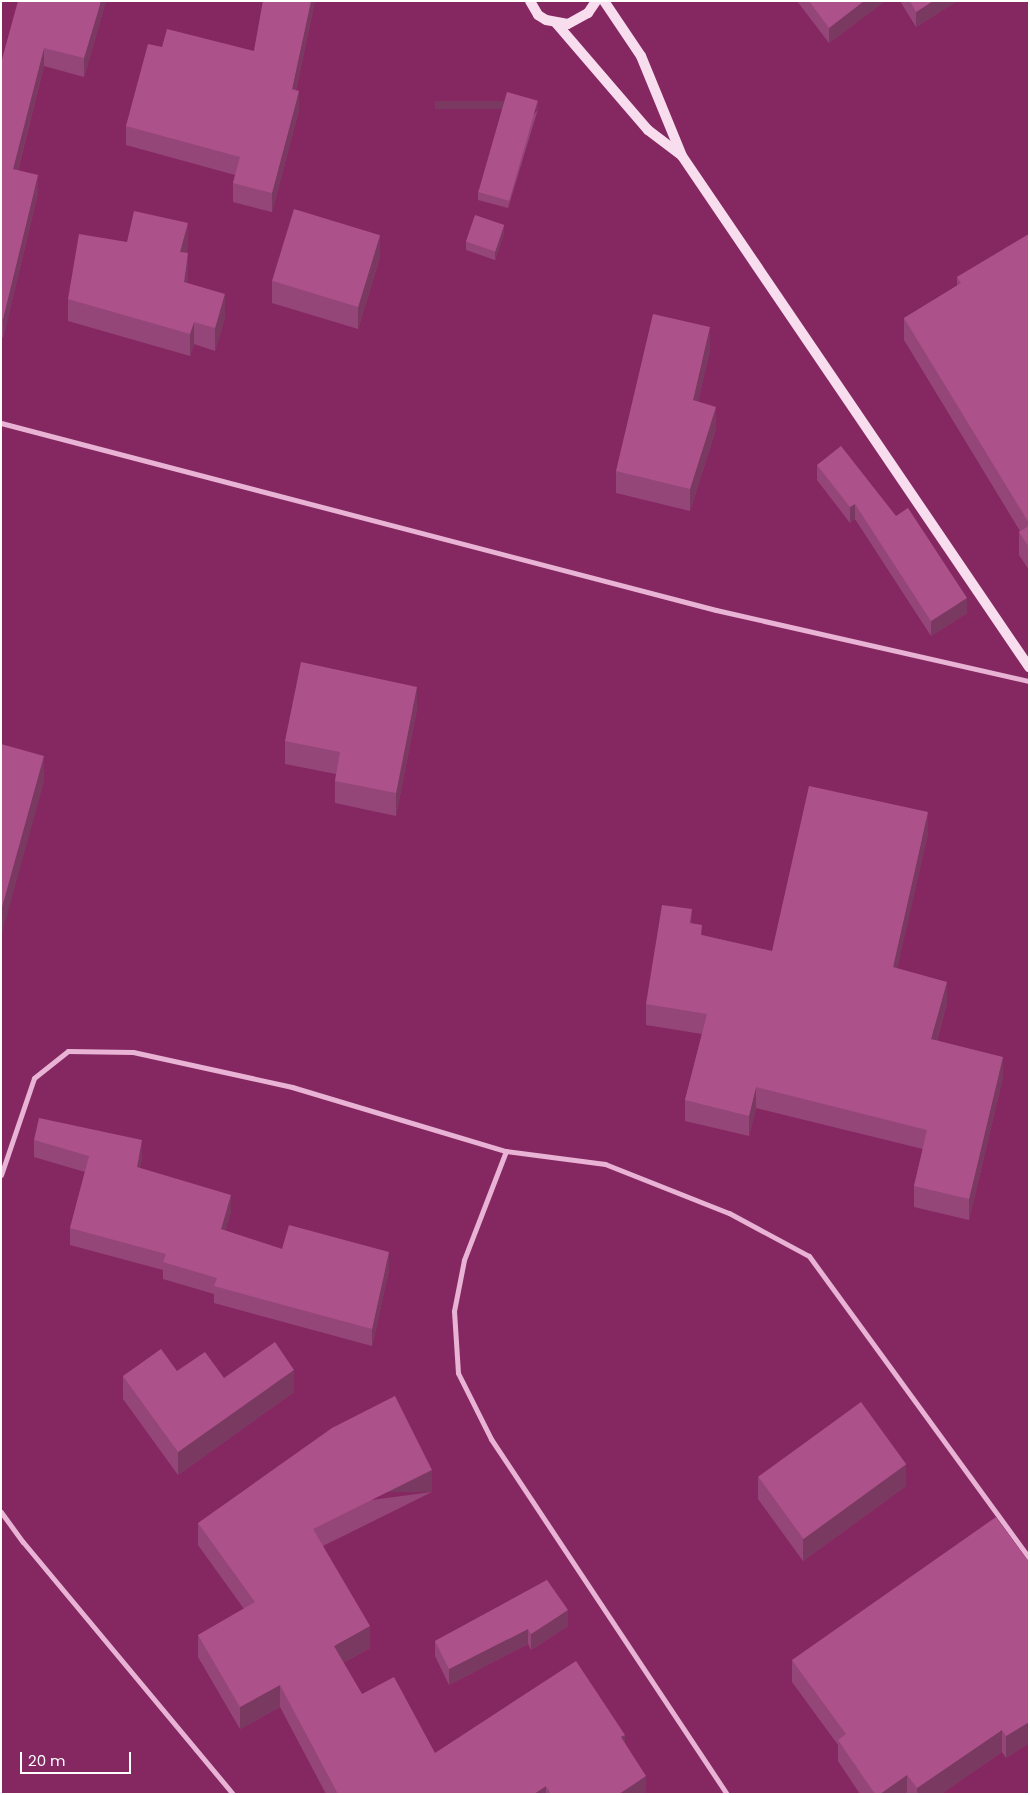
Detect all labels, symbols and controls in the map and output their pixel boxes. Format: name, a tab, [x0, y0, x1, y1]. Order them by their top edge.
scale bar	[22, 1742, 134, 1774]
text: 20 m	[28, 1750, 66, 1771]

